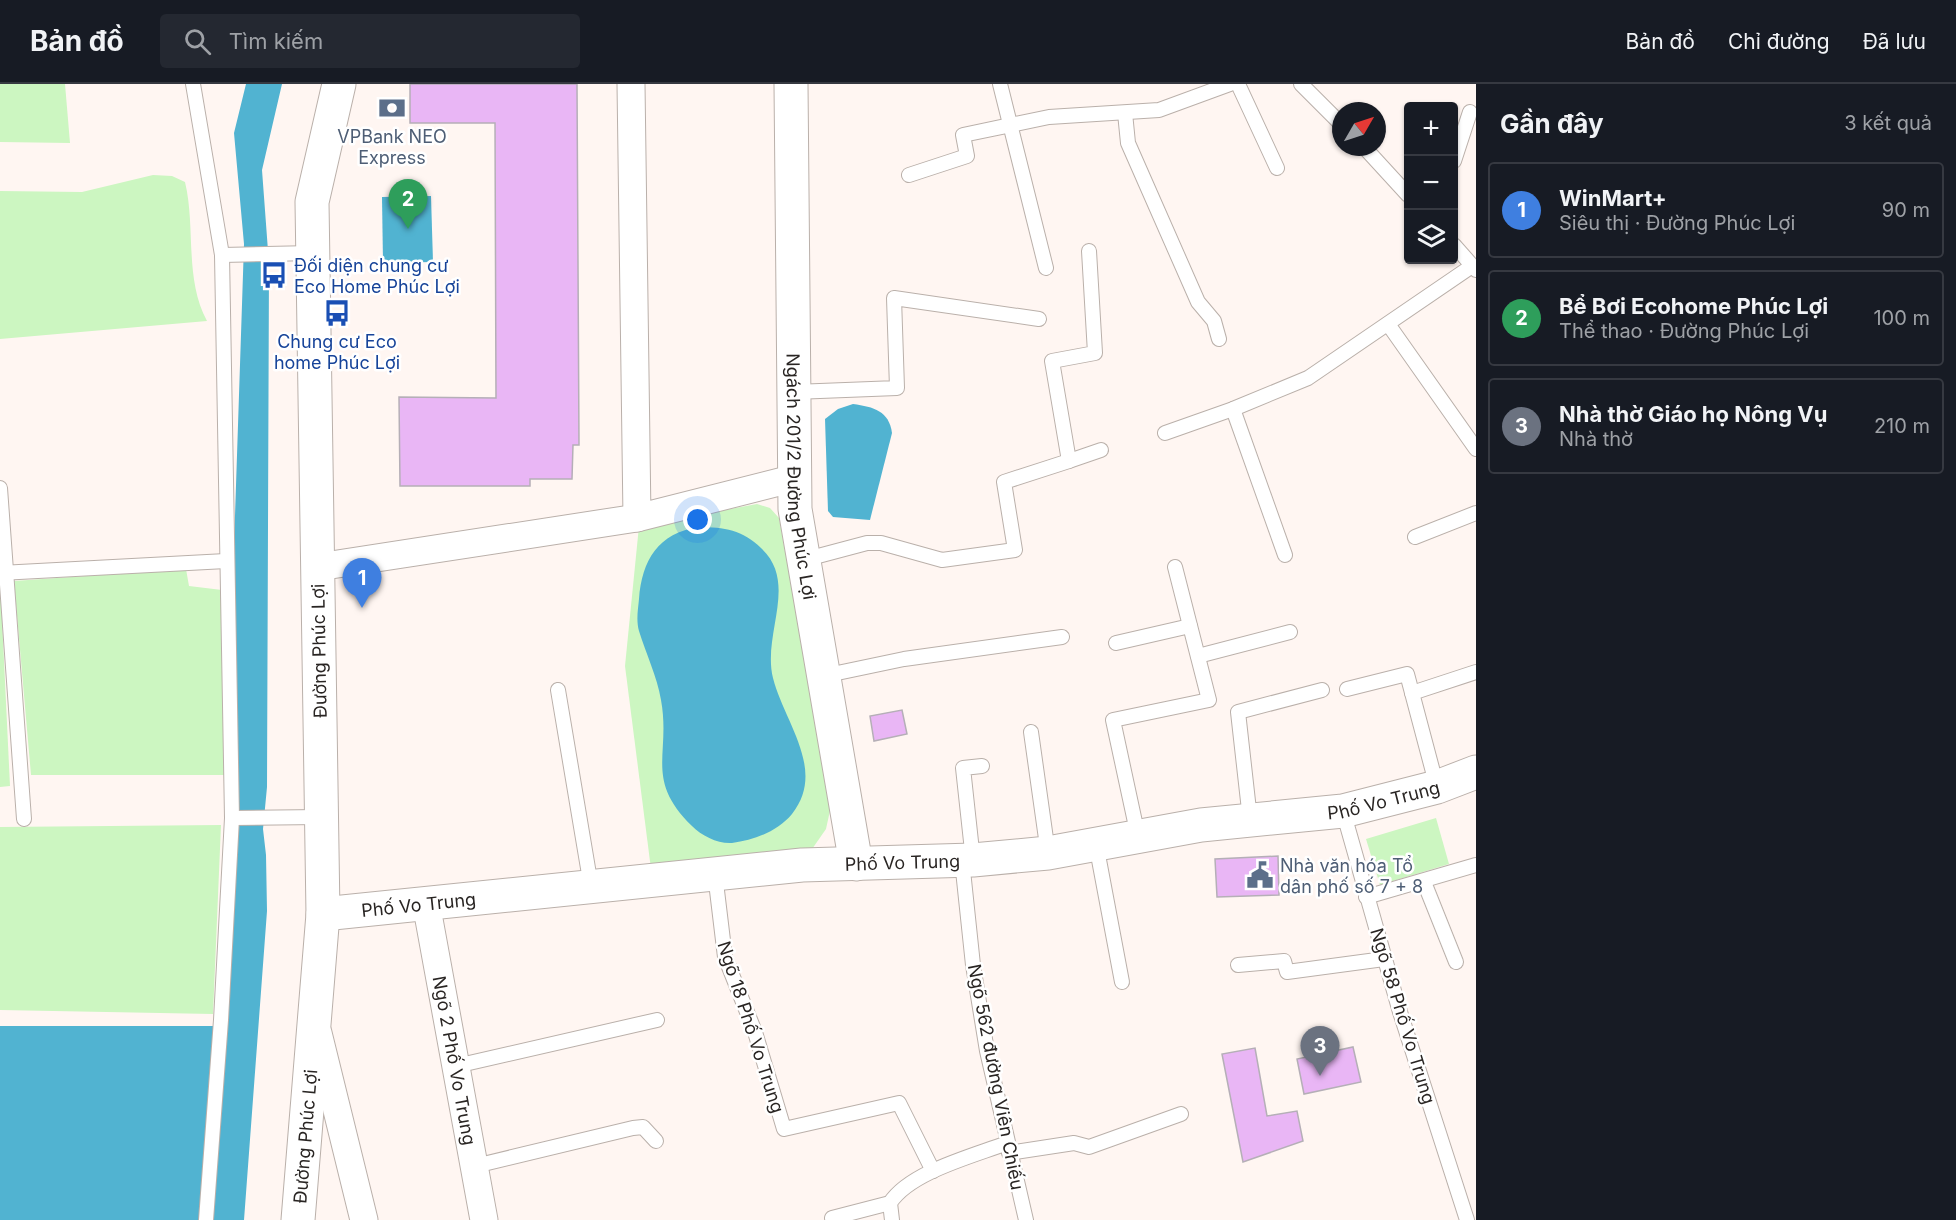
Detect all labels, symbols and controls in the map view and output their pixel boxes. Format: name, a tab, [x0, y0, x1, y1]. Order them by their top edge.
search box	[160, 14, 580, 68]
text: Bản đồ	[30, 24, 124, 58]
icon: search	[181, 25, 214, 58]
text: Tìm kiếm	[229, 28, 323, 54]
text: Bản đồ	[1626, 29, 1695, 54]
text: Chỉ đường	[1728, 29, 1830, 54]
text: Đã lưu	[1863, 29, 1926, 54]
bank icon: VPBank NEO Express	[377, 93, 407, 123]
north arrow	[1332, 102, 1386, 156]
map controls	[1404, 102, 1458, 264]
button: +	[1404, 102, 1458, 156]
text: Gần đây	[1500, 108, 1604, 139]
text: 3 kết quả	[1844, 111, 1932, 135]
place label: VPBank NEO Express	[337, 126, 447, 168]
button: −	[1404, 156, 1458, 210]
pin: 2	[388, 180, 428, 229]
text: WinMart+	[1559, 185, 1667, 211]
text: 1	[1517, 198, 1526, 222]
text: 90 m	[1882, 198, 1930, 222]
button: layers	[1404, 210, 1458, 264]
text: Siêu thị · Đường Phúc Lợi	[1559, 211, 1795, 235]
place label: Đối diện chung cư Eco Home Phúc Lợi	[294, 255, 460, 297]
bus stop icon: Đối diện chung cư Eco Home Phúc Lợi	[259, 260, 289, 290]
text: Bể Bơi Ecohome Phúc Lợi	[1559, 293, 1828, 319]
bus stop icon: Chung cư Eco home Phúc Lợi	[322, 298, 352, 328]
text: 2	[1515, 306, 1528, 330]
text: 100 m	[1873, 306, 1930, 330]
text: Thể thao · Đường Phúc Lợi	[1559, 319, 1809, 343]
place label: Chung cư Eco home Phúc Lợi	[274, 331, 400, 373]
street label: Ngách 201/2 Đường Phúc Lợi	[783, 353, 821, 601]
text: Nhà thờ Giáo họ Nông Vụ	[1559, 401, 1827, 427]
text: 3	[1515, 414, 1528, 438]
text: 210 m	[1874, 414, 1930, 438]
text: Nhà thờ	[1559, 427, 1633, 451]
your location	[683, 505, 712, 534]
pin: 1	[342, 558, 382, 608]
street label: Đường Phúc Lợi	[307, 584, 331, 718]
street label: Phố Vo Trung	[1326, 776, 1442, 823]
street label: Phố Vo Trung	[845, 850, 960, 874]
place label: Nhà văn hóa Tổ dân phố số 7 + 8	[1280, 855, 1423, 897]
public building icon: Nhà văn hóa Tổ dân phố số 7 + 8	[1245, 860, 1275, 890]
street label: Phố Vo Trung	[360, 888, 477, 921]
street label: Ngõ 58 Phố Vo Trung	[1366, 926, 1440, 1106]
street label: Ngõ 18 Phố Vo Trung	[713, 939, 789, 1115]
street label: Ngõ 562 đường Viên Chiếu	[964, 962, 1028, 1192]
street label: Ngõ 2 Phố Vo Trung	[429, 974, 481, 1147]
pin: 3	[1300, 1026, 1340, 1076]
street label: Đường Phúc Lợi	[289, 1068, 321, 1204]

